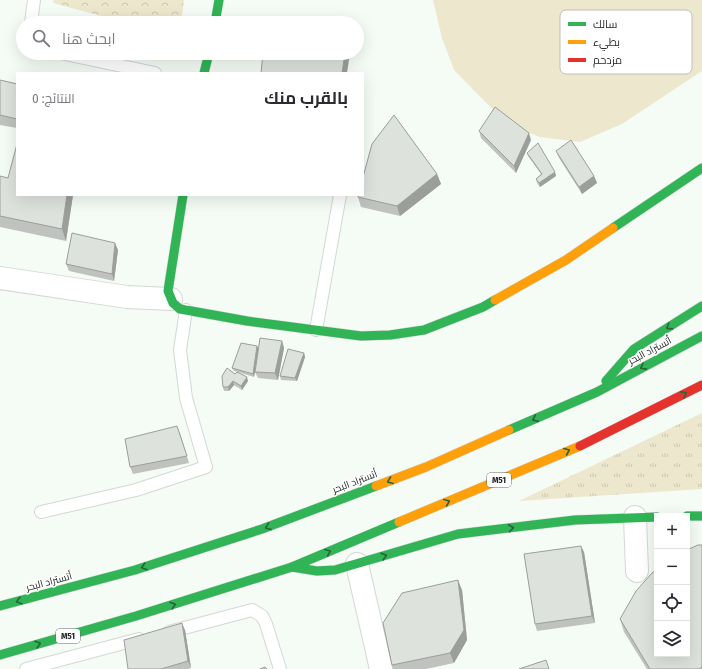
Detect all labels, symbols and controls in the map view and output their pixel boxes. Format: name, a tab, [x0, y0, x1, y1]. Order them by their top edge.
legend	[560, 10, 692, 74]
search box	[16, 16, 364, 60]
text: سالك	[593, 18, 617, 31]
icon: search	[30, 27, 52, 49]
text: ابحث هنا	[62, 30, 116, 48]
text: بطيء	[593, 36, 620, 51]
text: مزدحم	[593, 54, 622, 68]
text: بالقرب منك	[264, 88, 348, 109]
text: النتائج: 0	[32, 91, 75, 106]
one-way arrow	[666, 322, 673, 330]
street label: أتستراد البحر	[625, 334, 674, 368]
one-way arrow	[640, 363, 647, 370]
one-way arrow	[680, 391, 687, 399]
one-way arrow	[532, 414, 540, 422]
one-way arrow	[564, 448, 571, 456]
street label: أتستراد البحر	[330, 467, 379, 496]
road number: M51	[487, 473, 511, 487]
one-way arrow	[386, 476, 393, 485]
one-way arrow	[443, 499, 451, 507]
map controls	[654, 513, 690, 657]
button: +	[654, 513, 690, 549]
one-way arrow	[265, 523, 272, 531]
one-way arrow	[508, 524, 514, 533]
one-way arrow	[324, 549, 331, 557]
button: −	[654, 549, 690, 585]
one-way arrow	[380, 552, 387, 561]
one-way arrow	[141, 562, 148, 571]
street label: أتستراد البحر	[23, 569, 74, 594]
button: locate	[654, 585, 690, 621]
one-way arrow	[16, 596, 23, 605]
one-way arrow	[169, 601, 176, 610]
button: layers	[654, 621, 690, 657]
road number: M51	[56, 629, 80, 643]
one-way arrow	[34, 640, 41, 649]

